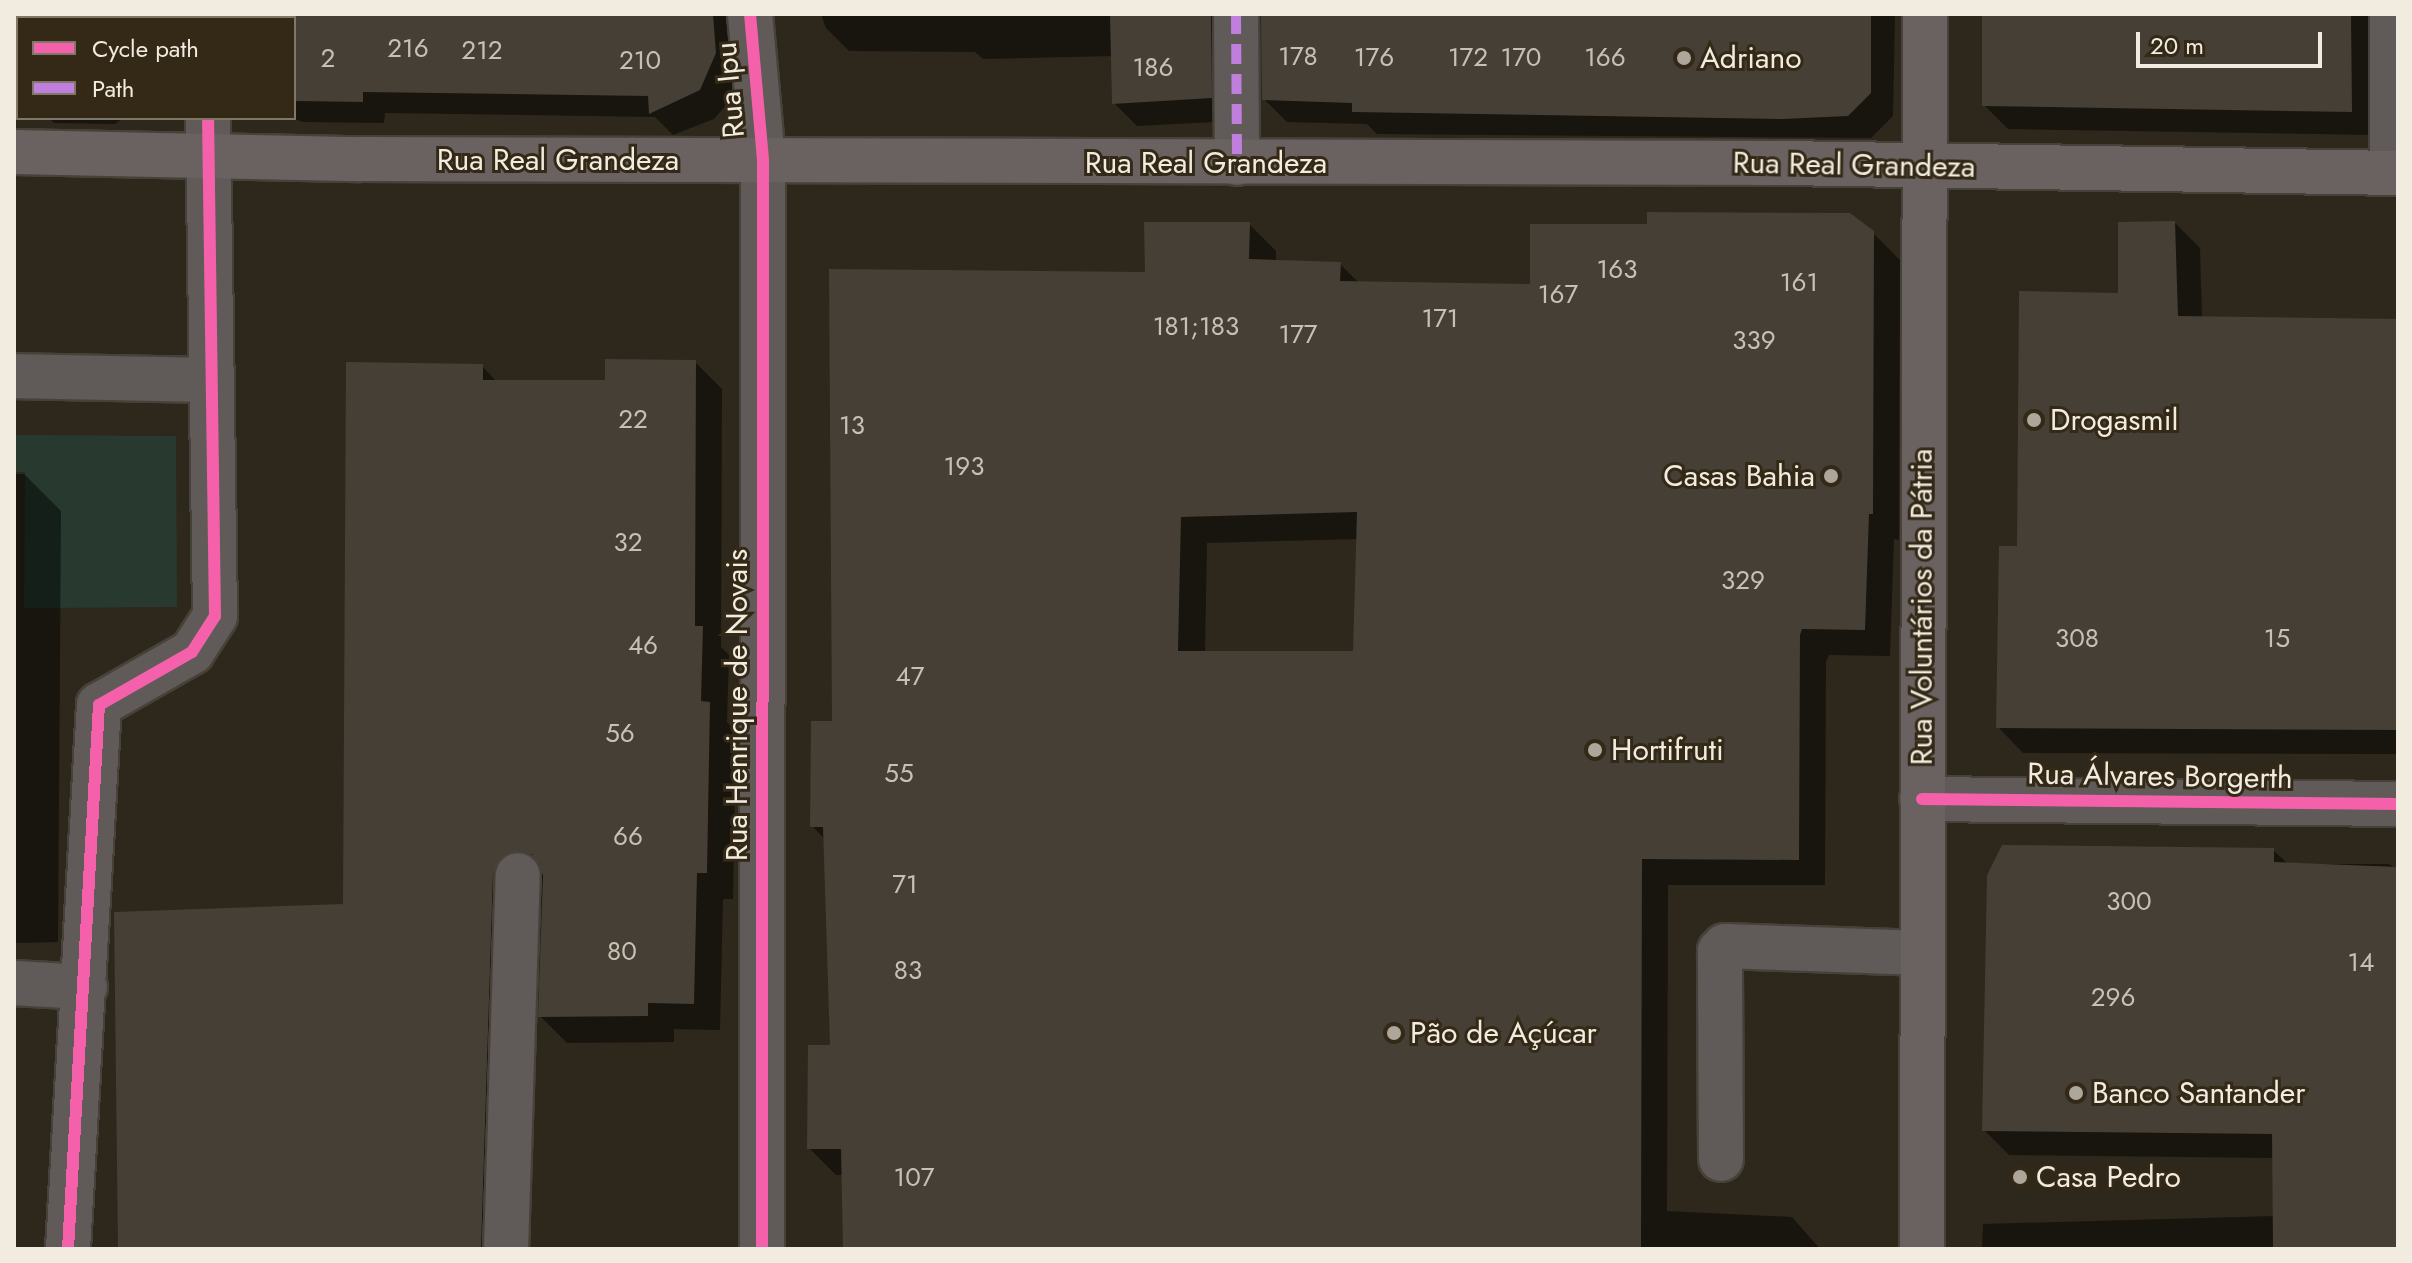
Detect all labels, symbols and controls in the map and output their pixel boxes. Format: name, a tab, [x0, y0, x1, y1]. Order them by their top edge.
legend	[16, 16, 296, 120]
scale bar	[2140, 16, 2326, 66]
text: 20 m	[2150, 28, 2204, 63]
text: Cycle path	[92, 31, 199, 66]
house number: 216	[387, 33, 429, 65]
house number: 212	[461, 35, 503, 67]
place label: Adriano	[1700, 40, 1802, 76]
street label: Rua Ipu	[708, 41, 752, 139]
house number: 178	[1278, 41, 1318, 73]
house number: 176	[1354, 42, 1394, 74]
house number: 172	[1448, 42, 1488, 74]
house number: 170	[1501, 42, 1541, 74]
house number: 166	[1584, 42, 1626, 74]
house number: 2	[321, 43, 335, 75]
house number: 210	[619, 45, 661, 77]
marker: Adriano	[1675, 49, 1693, 67]
house number: 186	[1133, 52, 1173, 84]
text: Path	[92, 71, 134, 106]
street label: Rua Real Grandeza	[437, 142, 679, 178]
street label: Rua Real Grandeza	[1085, 145, 1327, 181]
street label: Rua Real Grandeza	[1732, 145, 1976, 185]
house number: 163	[1597, 254, 1637, 286]
house number: 161	[1780, 267, 1818, 299]
house number: 167	[1538, 279, 1578, 311]
house number: 171	[1421, 303, 1459, 335]
house number: 181;183	[1153, 311, 1239, 343]
house number: 177	[1279, 319, 1317, 351]
house number: 339	[1732, 325, 1776, 357]
place label: Drogasmil	[2050, 402, 2178, 438]
house number: 22	[618, 404, 648, 436]
house number: 13	[839, 410, 865, 442]
marker: Drogasmil	[2025, 411, 2043, 429]
street label: Rua Voluntários da Pátria	[1904, 449, 1940, 765]
house number: 193	[944, 451, 984, 483]
place label: Casas Bahia	[1663, 458, 1815, 494]
marker: Casas Bahia	[1822, 467, 1840, 485]
house number: 32	[614, 527, 642, 559]
street label: Rua Henrique de Novais	[719, 549, 755, 861]
house number: 329	[1721, 565, 1765, 597]
house number: 308	[2055, 623, 2099, 655]
house number: 15	[2264, 623, 2290, 655]
house number: 46	[628, 630, 658, 662]
house number: 47	[896, 661, 924, 693]
house number: 56	[605, 718, 635, 750]
place label: Hortifruti	[1611, 732, 1724, 768]
marker: Hortifruti	[1586, 741, 1604, 759]
street label: Rua Álvares Borgerth	[2027, 756, 2293, 796]
house number: 55	[884, 758, 914, 790]
house number: 66	[613, 821, 643, 853]
house number: 71	[892, 869, 918, 901]
house number: 300	[2106, 886, 2152, 918]
house number: 80	[607, 936, 637, 968]
house number: 14	[2348, 947, 2374, 979]
house number: 83	[894, 955, 922, 987]
house number: 296	[2091, 982, 2135, 1014]
place label: Pão de Açúcar	[1410, 1015, 1597, 1051]
marker: Pão de Açúcar	[1385, 1024, 1403, 1042]
place label: Banco Santander	[2092, 1075, 2305, 1111]
marker: Banco Santander	[2067, 1084, 2085, 1102]
place label: Casa Pedro	[2036, 1159, 2181, 1195]
house number: 107	[894, 1162, 934, 1194]
marker: Casa Pedro	[2011, 1168, 2029, 1186]

